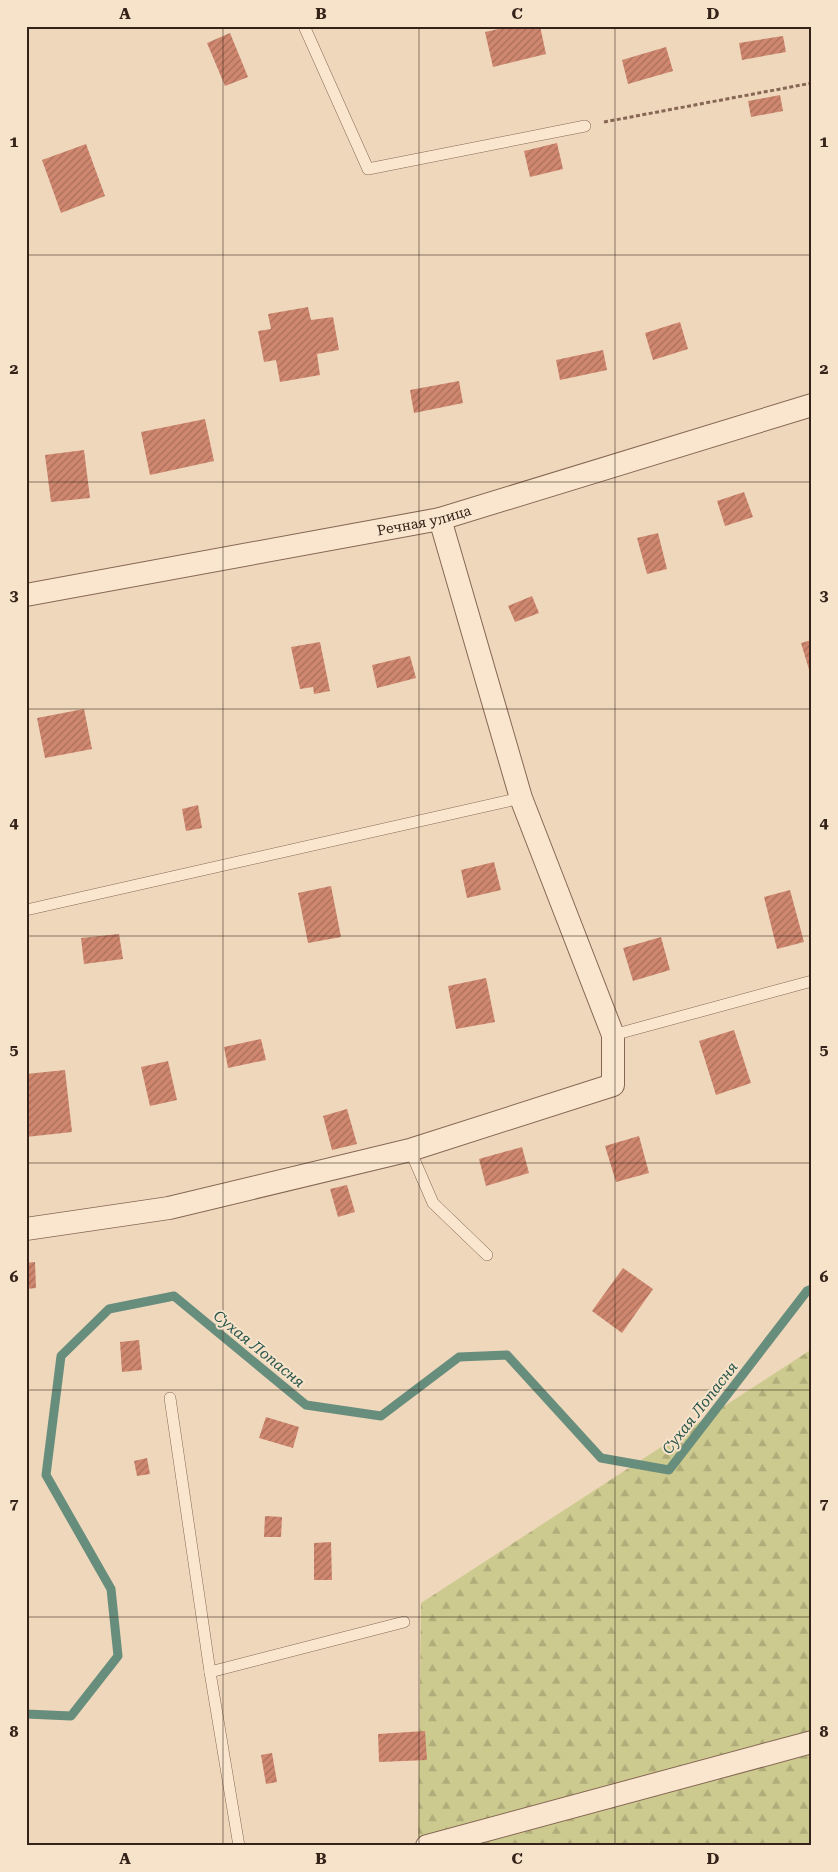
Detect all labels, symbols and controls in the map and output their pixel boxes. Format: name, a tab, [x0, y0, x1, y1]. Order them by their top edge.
text: A	[119, 4, 131, 23]
text: B	[315, 4, 327, 23]
text: C	[511, 4, 523, 23]
text: D	[707, 4, 720, 23]
text: 1	[10, 132, 19, 151]
text: 1	[820, 132, 829, 151]
text: 2	[10, 359, 19, 378]
text: 2	[820, 359, 829, 378]
street label: Речная улица	[376, 502, 473, 538]
text: 3	[10, 586, 19, 605]
text: 3	[820, 586, 829, 605]
text: 4	[10, 813, 19, 832]
text: 4	[820, 813, 829, 832]
text: 5	[10, 1040, 19, 1059]
text: 5	[820, 1040, 829, 1059]
text: 6	[10, 1267, 19, 1286]
text: 6	[820, 1267, 829, 1286]
water label: Сухая Лопасня	[210, 1307, 308, 1391]
water label: Сухая Лопасня	[658, 1358, 742, 1458]
text: 7	[10, 1494, 19, 1513]
text: 7	[820, 1494, 829, 1513]
text: 8	[10, 1722, 19, 1741]
text: 8	[820, 1722, 829, 1741]
text: A	[119, 1849, 131, 1868]
text: B	[315, 1849, 327, 1868]
text: C	[511, 1849, 523, 1868]
text: D	[707, 1849, 720, 1868]

